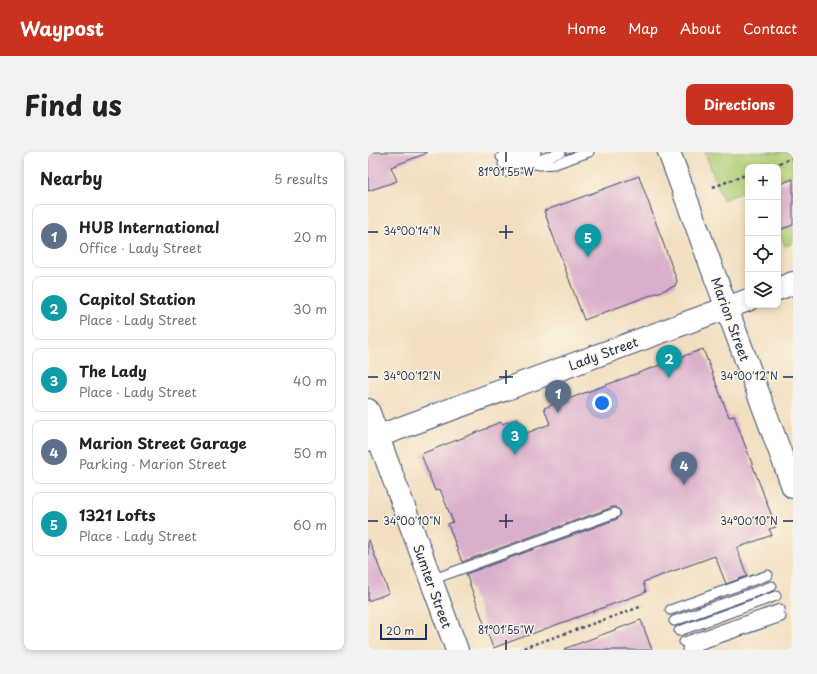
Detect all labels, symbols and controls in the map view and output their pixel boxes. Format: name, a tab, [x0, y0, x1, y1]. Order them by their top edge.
text: Waypost	[20, 14, 104, 42]
text: Home	[567, 18, 606, 39]
text: Map	[628, 18, 658, 39]
text: About	[680, 18, 721, 39]
text: Contact	[743, 18, 797, 39]
text: Find us	[24, 83, 122, 126]
button: Directions	[686, 84, 793, 125]
text: 81°01'55"W	[478, 164, 535, 179]
map controls	[745, 164, 781, 308]
button: +	[745, 164, 781, 200]
text: Nearby	[40, 165, 102, 191]
text: 5 results	[274, 169, 328, 188]
button: −	[745, 200, 781, 236]
text: HUB International	[79, 215, 219, 238]
text: 34°00'14"N	[383, 223, 441, 238]
pin: 5	[575, 224, 601, 257]
text: 1	[51, 227, 57, 246]
text: 20 m	[293, 227, 327, 246]
button: locate	[745, 236, 781, 272]
text: Office · Lady Street	[79, 238, 202, 257]
button: layers	[745, 272, 781, 308]
street label: Marion Street	[707, 274, 755, 364]
text: Capitol Station	[79, 287, 196, 310]
text: 2	[49, 299, 59, 318]
text: 30 m	[293, 299, 327, 318]
text: Place · Lady Street	[79, 310, 197, 329]
street label: Lady Street	[565, 332, 641, 374]
pin: 2	[656, 345, 682, 378]
text: The Lady	[79, 359, 147, 382]
text: 34°00'12"N	[383, 368, 441, 383]
text: 34°00'12"N	[720, 368, 778, 383]
text: 3	[50, 371, 58, 390]
text: 40 m	[293, 371, 327, 390]
pin: 1	[545, 380, 571, 413]
text: Place · Lady Street	[79, 382, 197, 401]
your location	[592, 393, 612, 413]
pin: 3	[502, 422, 528, 455]
text: Marion Street Garage	[79, 431, 247, 454]
text: 4	[50, 443, 58, 462]
text: 50 m	[293, 443, 327, 462]
pin: 4	[671, 452, 697, 485]
text: Parking · Marion Street	[79, 454, 227, 473]
text: 1321 Lofts	[79, 503, 156, 526]
text: 34°00'10"N	[383, 513, 441, 528]
text: 34°00'10"N	[720, 513, 778, 528]
text: 5	[50, 515, 58, 534]
text: 60 m	[293, 515, 327, 534]
text: Place · Lady Street	[79, 526, 197, 545]
street label: Sumter Street	[409, 541, 457, 631]
scale bar	[380, 622, 427, 641]
text: 20 m	[386, 622, 414, 639]
text: 81°01'55"W	[478, 622, 535, 637]

